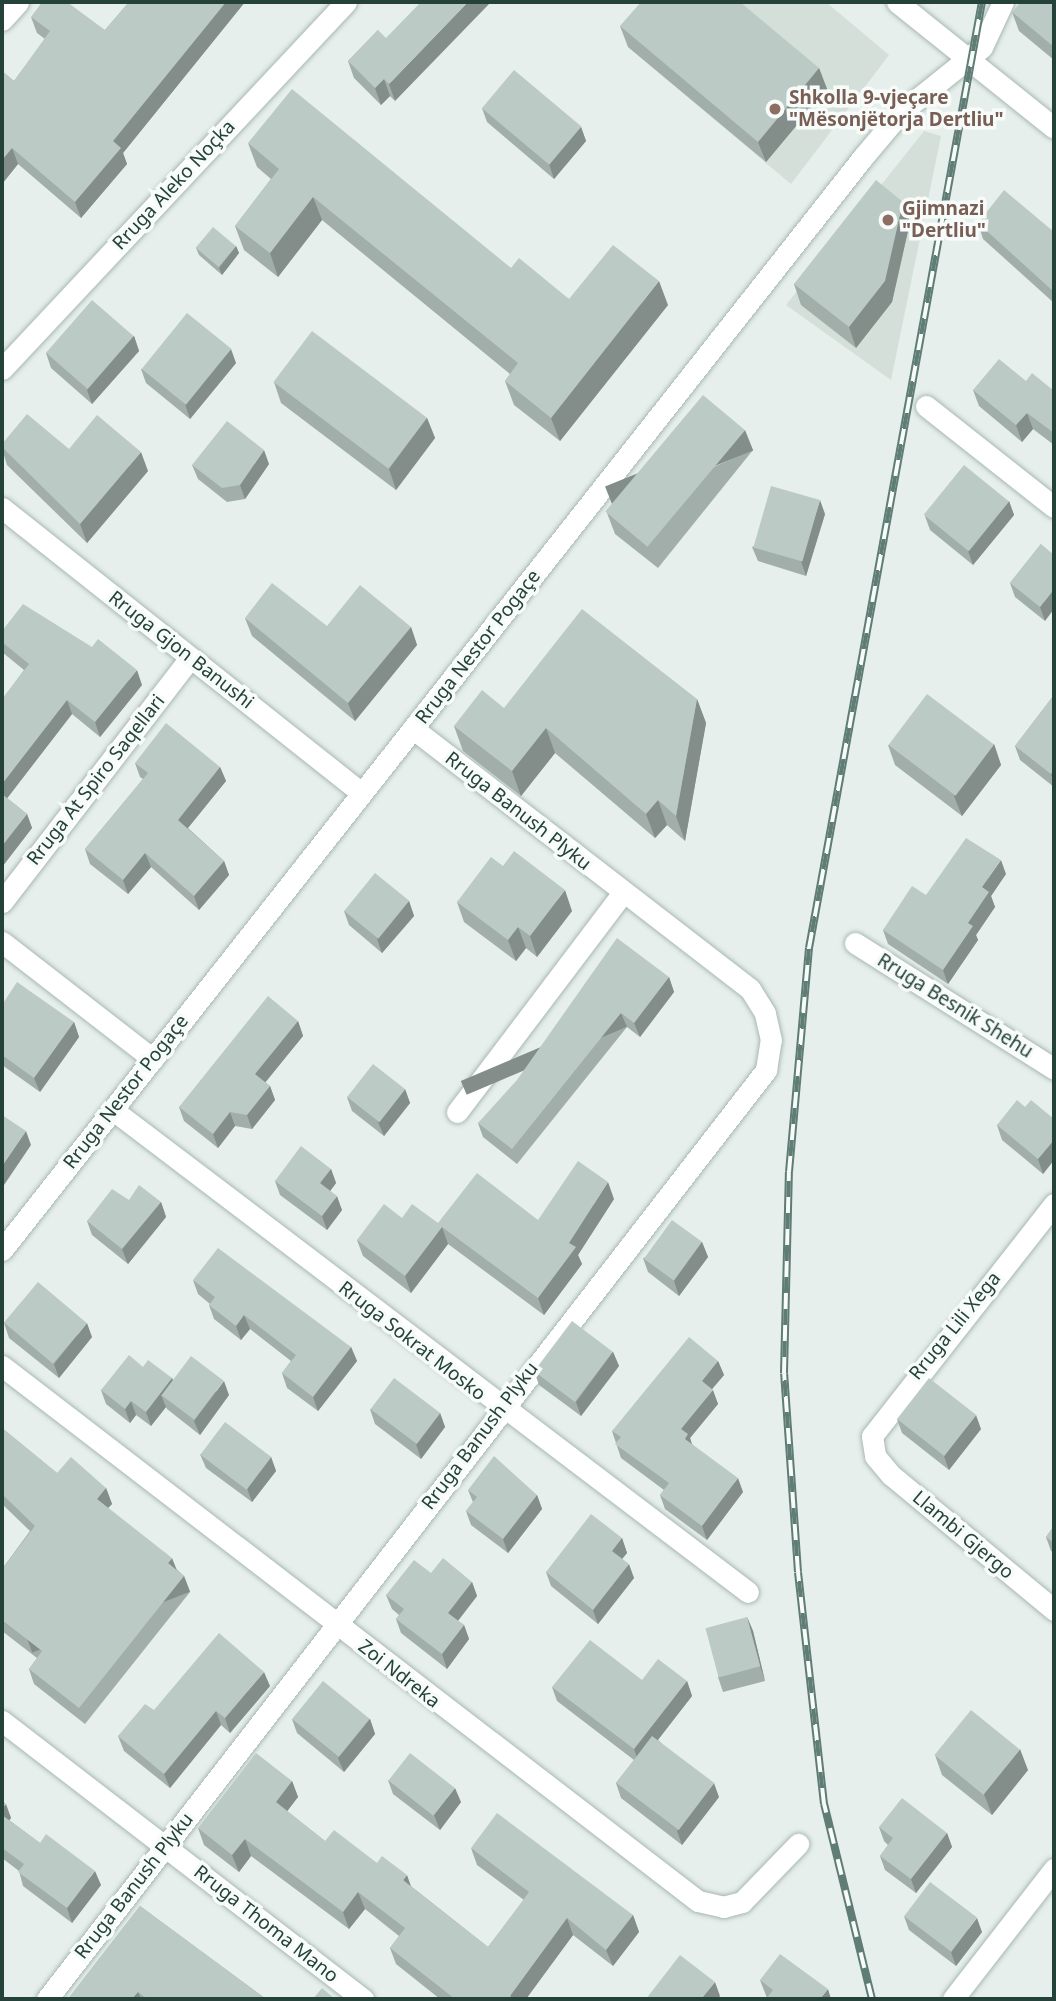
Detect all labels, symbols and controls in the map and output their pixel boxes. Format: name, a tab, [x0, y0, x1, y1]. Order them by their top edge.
place label: Shkolla 9-vjeçare "Mësonjëtorja Dertliu"	[789, 87, 1004, 131]
marker: Shkolla 9-vjeçare "Mësonjëtorja Dertliu"	[767, 101, 783, 117]
street label: Rruga Aleko Noçka	[108, 115, 240, 255]
place label: Gjimnazi "Dertliu"	[902, 198, 986, 242]
marker: Gjimnazi "Dertliu"	[880, 212, 896, 228]
street label: Rruga Nestor Pogaçe	[411, 565, 545, 729]
street label: Rruga Gjon Banushi	[104, 586, 258, 714]
street label: Rruga At Spiro Saqellari	[22, 690, 170, 870]
street label: Rruga Banush Plyku	[440, 747, 596, 875]
street label: Rruga Besnik Shehu	[873, 949, 1037, 1063]
street label: Rruga Nestor Pogaçe	[59, 1010, 193, 1174]
street label: Rruga Lili Xega	[904, 1267, 1006, 1385]
street label: Rruga Sokrat Mosko	[334, 1277, 490, 1405]
street label: Rruga Banush Plyku	[417, 1358, 543, 1514]
street label: Llambi Gjergo	[908, 1486, 1018, 1584]
street label: Zoi Ndreka	[354, 1635, 444, 1713]
street label: Rruga Banush Plyku	[70, 1808, 198, 1964]
street label: Rruga Thoma Mano	[189, 1861, 343, 1987]

